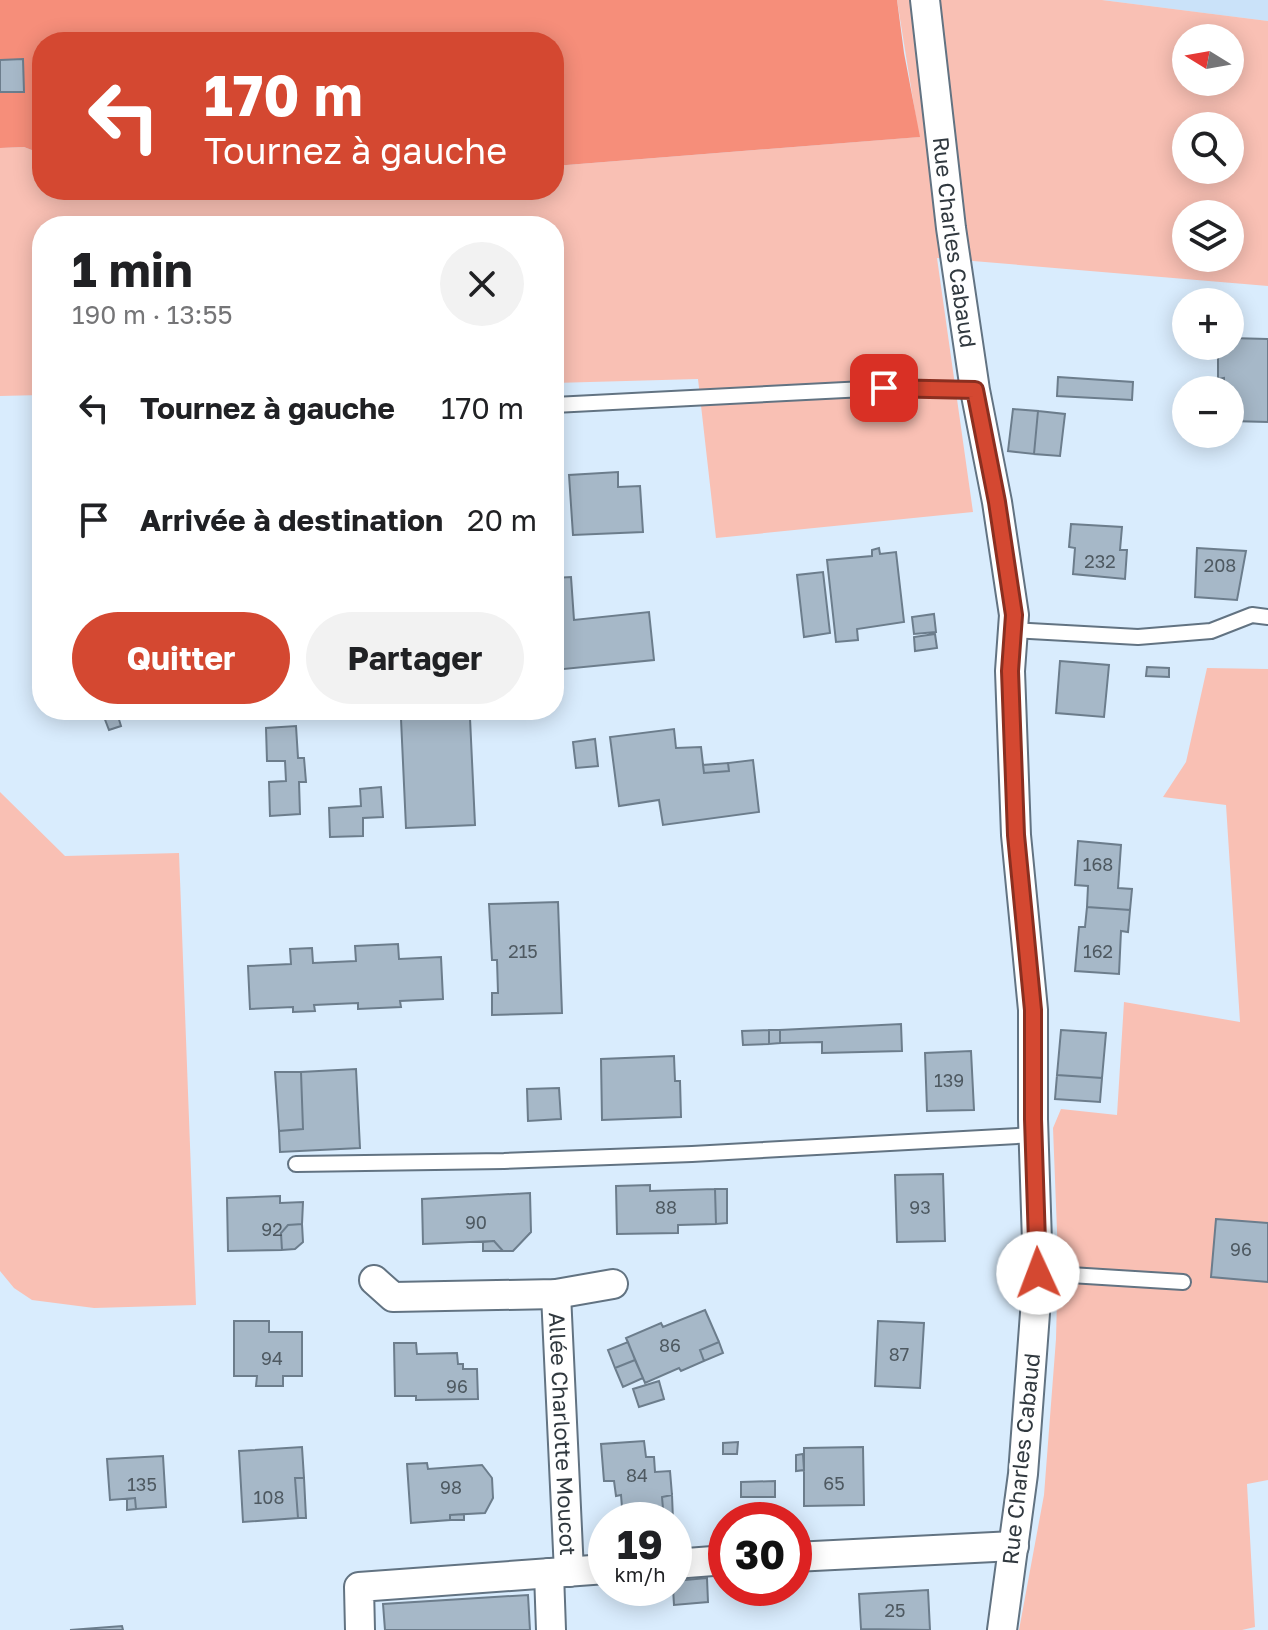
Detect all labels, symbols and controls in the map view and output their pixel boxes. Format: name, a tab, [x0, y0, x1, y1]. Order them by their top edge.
north arrow	[1172, 24, 1244, 96]
map controls	[1172, 24, 1244, 448]
text: 170 m	[204, 61, 363, 128]
icon: left	[72, 64, 176, 168]
button: search	[1172, 112, 1244, 184]
text: Tournez à gauche	[204, 129, 507, 172]
street label: Rue Charles Cabaud	[928, 135, 983, 349]
button: layers	[1172, 200, 1244, 272]
text: 1 min	[72, 240, 193, 298]
button: close	[440, 242, 524, 326]
button: +	[1172, 288, 1244, 360]
text: 190 m · 13:55	[72, 299, 233, 330]
pin	[850, 354, 918, 422]
icon: arrive	[862, 366, 906, 410]
button: −	[1172, 376, 1244, 448]
icon: left	[72, 386, 116, 430]
text: Tournez à gauche	[140, 390, 395, 426]
text: 170 m	[441, 390, 524, 426]
icon: arrive	[72, 498, 116, 542]
text: Arrivée à destination	[140, 502, 443, 538]
text: 20 m	[467, 502, 537, 538]
house number: 232	[1084, 550, 1116, 572]
house number: 208	[1204, 554, 1236, 576]
button: Quitter	[72, 612, 290, 704]
button: Partager	[306, 612, 524, 704]
house number: 168	[1083, 853, 1113, 875]
house number: 215	[508, 940, 538, 962]
house number: 162	[1083, 940, 1113, 962]
house number: 139	[934, 1069, 964, 1091]
house number: 88	[655, 1196, 677, 1218]
house number: 93	[909, 1196, 931, 1218]
house number: 90	[465, 1211, 487, 1233]
house number: 92	[261, 1218, 283, 1240]
position arrow	[996, 1231, 1080, 1315]
house number: 96	[1230, 1238, 1252, 1260]
street label: Allée Charlotte Moucot	[544, 1311, 582, 1556]
house number: 86	[659, 1334, 681, 1356]
house number: 87	[889, 1343, 909, 1365]
house number: 94	[261, 1347, 283, 1369]
street label: Rue Charles Cabaud	[996, 1352, 1045, 1566]
house number: 96	[446, 1375, 468, 1397]
house number: 84	[626, 1464, 648, 1486]
house number: 65	[823, 1472, 845, 1494]
house number: 135	[127, 1473, 157, 1495]
house number: 98	[440, 1476, 462, 1498]
house number: 108	[254, 1486, 284, 1508]
speed limit sign: 30	[708, 1502, 812, 1606]
text: 19	[617, 1520, 663, 1568]
text: km/h	[615, 1562, 665, 1586]
house number: 25	[885, 1599, 905, 1621]

